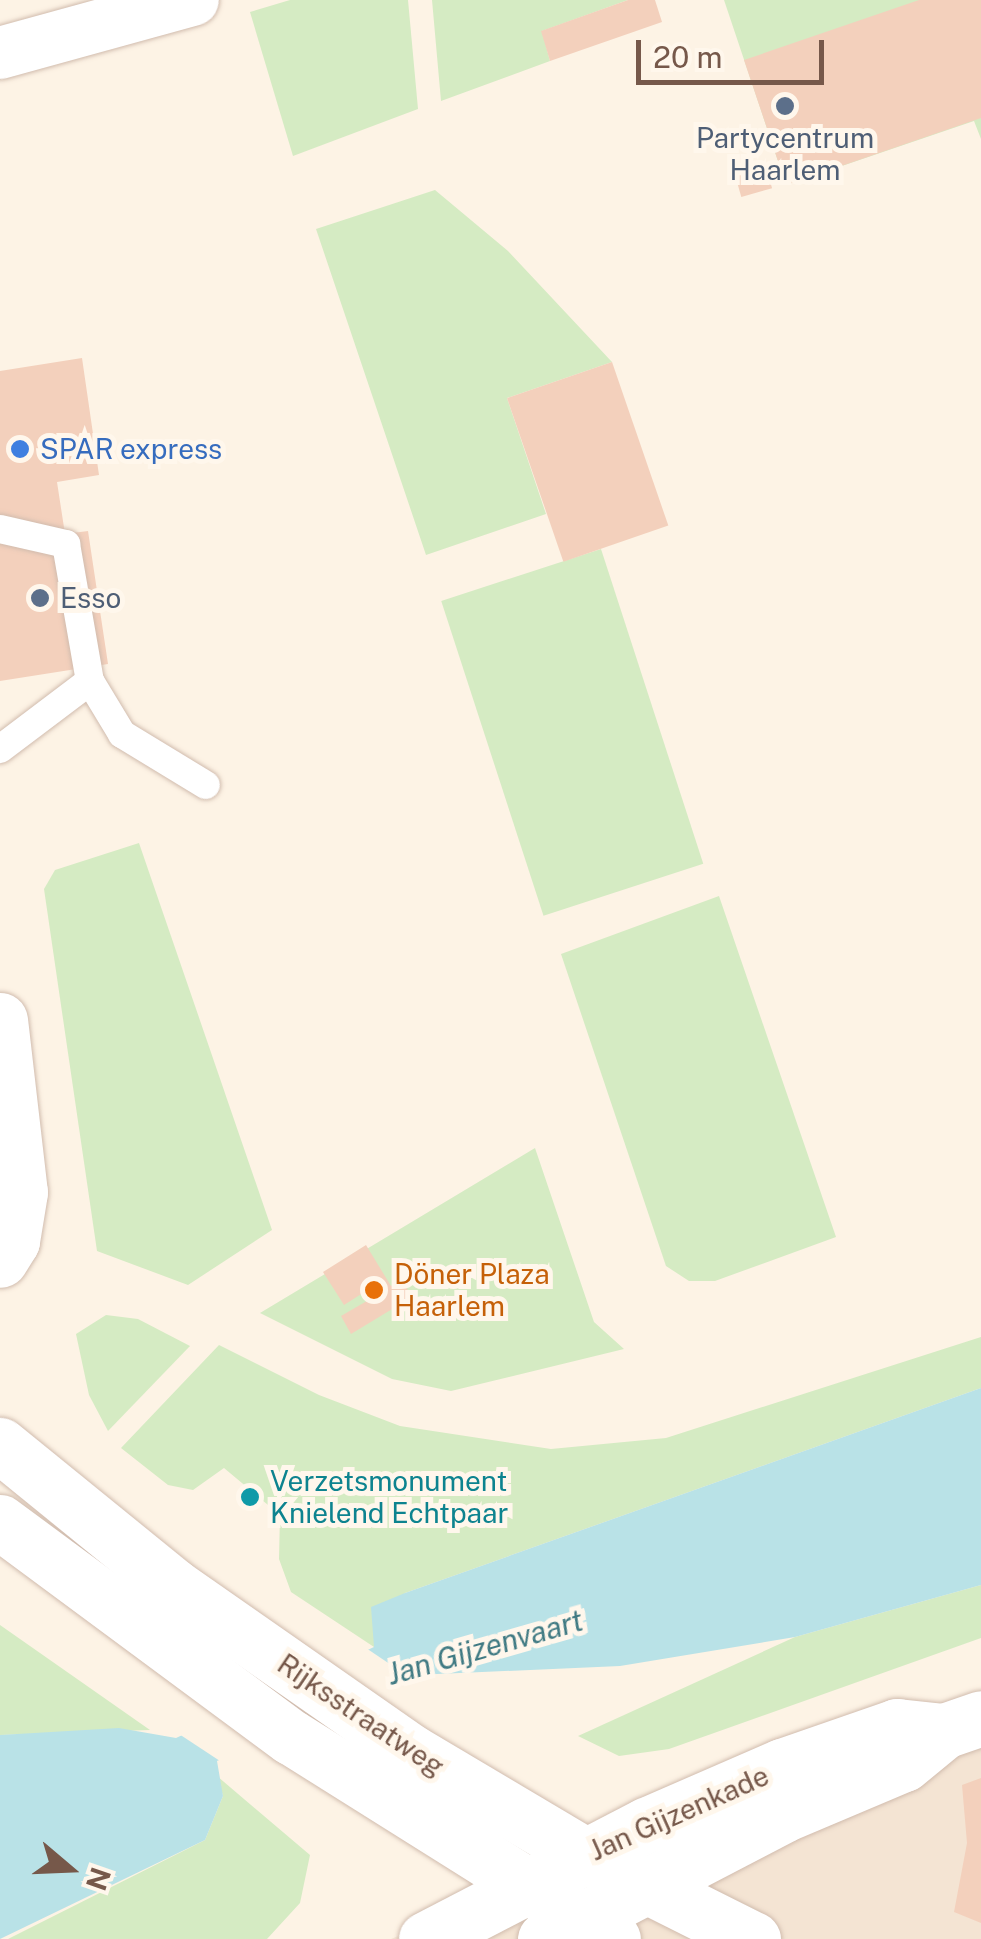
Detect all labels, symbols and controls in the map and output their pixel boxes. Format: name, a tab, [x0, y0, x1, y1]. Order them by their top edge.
scale bar	[641, 20, 828, 82]
text: 20 m	[653, 39, 722, 75]
marker: Partycentrum Haarlem	[774, 95, 796, 117]
place label: Partycentrum Haarlem	[696, 121, 874, 187]
place label: SPAR express	[40, 432, 223, 466]
marker: SPAR express	[9, 438, 31, 460]
place label: Esso	[60, 581, 121, 615]
marker: Esso	[29, 587, 51, 609]
place label: Döner Plaza Haarlem	[394, 1257, 550, 1323]
marker: Döner Plaza Haarlem	[363, 1279, 385, 1301]
place label: Verzetsmonument Knielend Echtpaar	[270, 1464, 508, 1530]
marker: Verzetsmonument Knielend Echtpaar	[239, 1486, 261, 1508]
water label: Jan Gijzenvaart	[383, 1602, 587, 1692]
street label: Rijksstraatweg	[271, 1647, 451, 1783]
street label: Jan Gijzenkade	[584, 1758, 774, 1868]
north arrow	[20, 1819, 120, 1919]
text: N	[80, 1863, 118, 1895]

